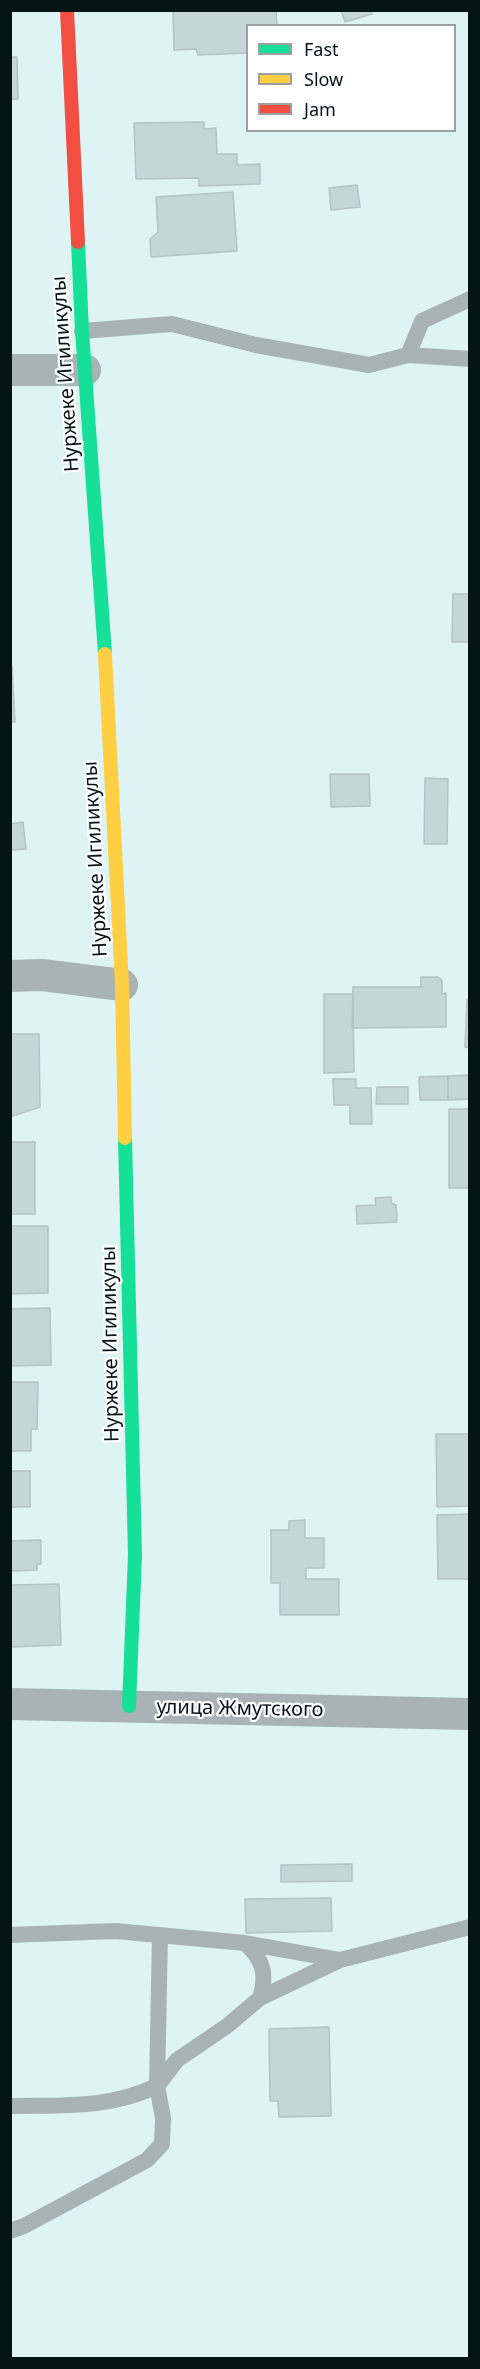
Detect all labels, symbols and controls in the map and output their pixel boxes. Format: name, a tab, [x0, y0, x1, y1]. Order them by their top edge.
legend	[246, 24, 456, 132]
text: Fast	[304, 37, 339, 61]
text: Slow	[304, 67, 343, 91]
text: Jam	[304, 97, 336, 121]
street label: Нуржеке Игиликулы	[47, 275, 85, 473]
street label: Нуржеке Игиликулы	[79, 760, 113, 958]
street label: Нуржеке Игиликулы	[97, 1246, 125, 1442]
street label: улица Жмутского	[156, 1696, 324, 1722]

